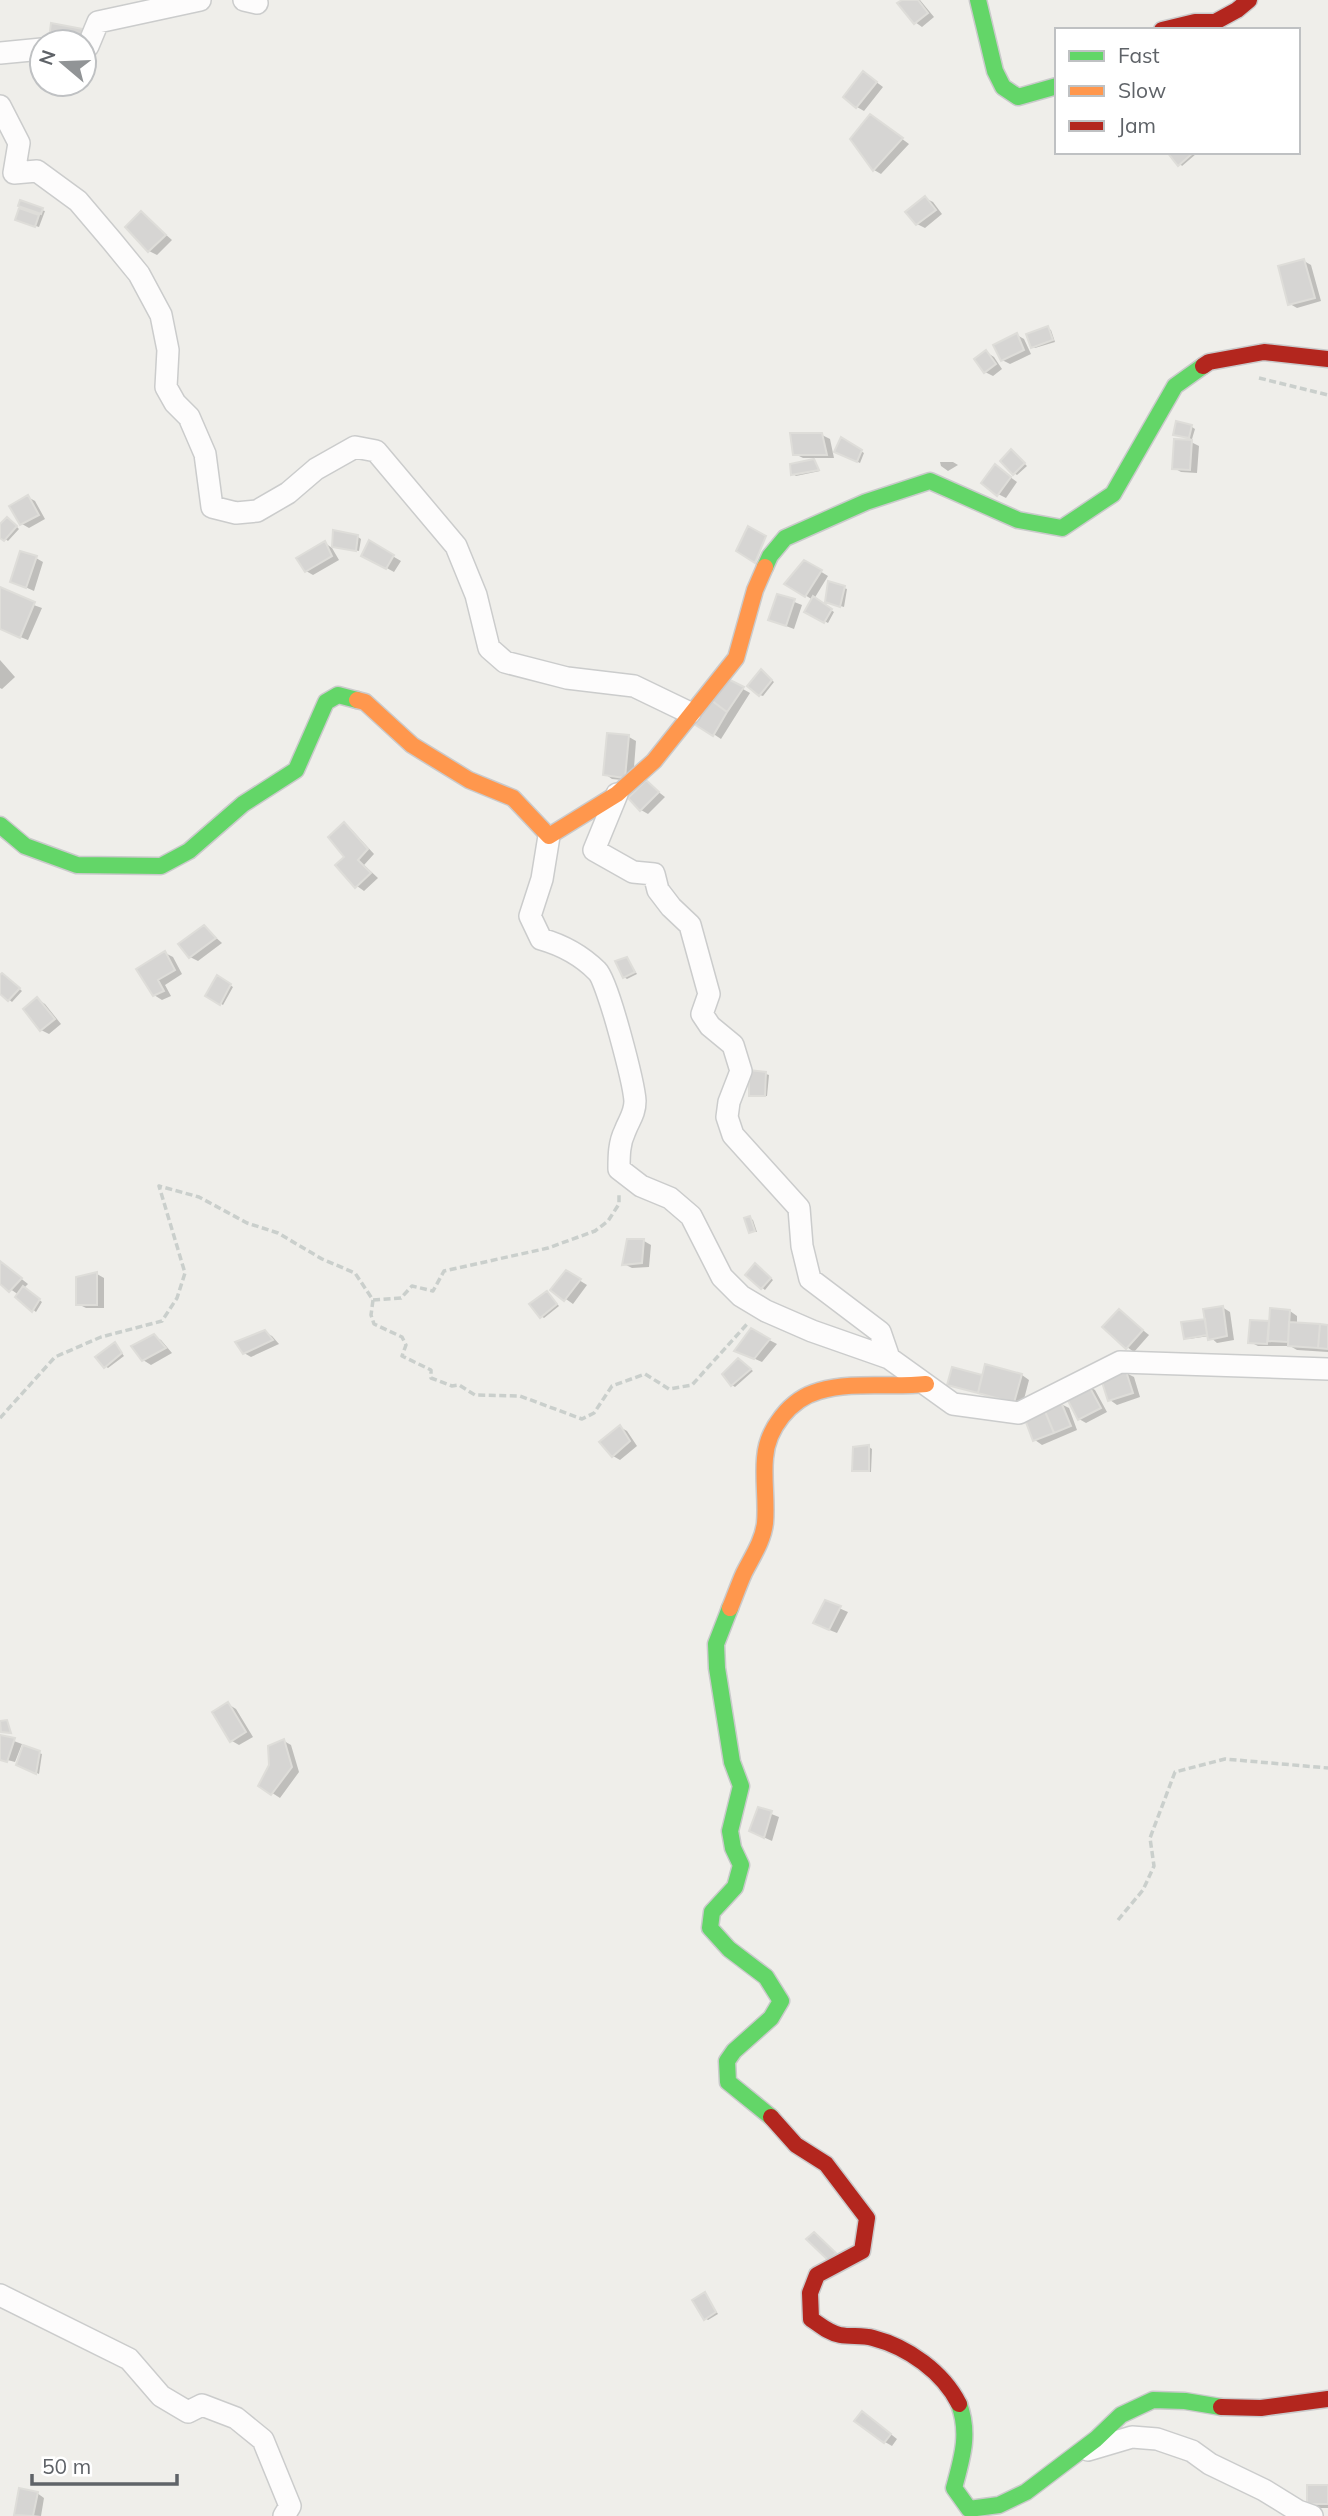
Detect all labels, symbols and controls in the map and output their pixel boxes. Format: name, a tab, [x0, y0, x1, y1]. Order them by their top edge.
north arrow	[28, 28, 98, 98]
legend	[1055, 28, 1300, 154]
text: Fast	[1118, 42, 1160, 68]
text: N	[33, 47, 61, 68]
text: Slow	[1118, 77, 1166, 103]
text: Jam	[1118, 112, 1156, 138]
scale bar	[32, 2442, 177, 2486]
text: 50 m	[42, 2453, 91, 2479]

